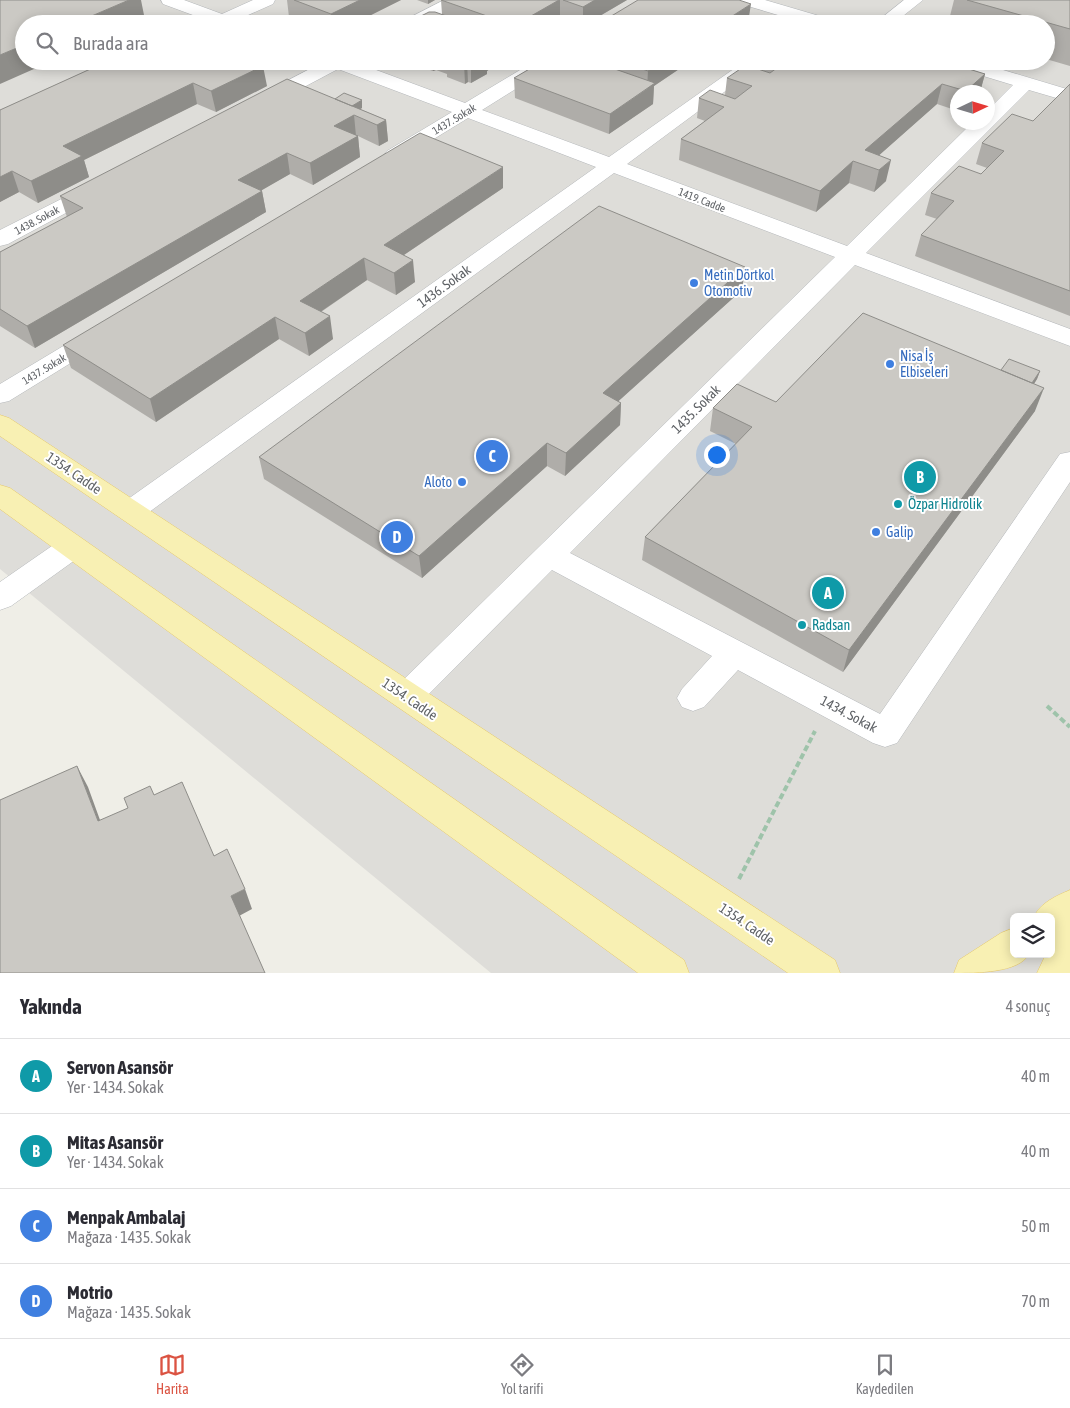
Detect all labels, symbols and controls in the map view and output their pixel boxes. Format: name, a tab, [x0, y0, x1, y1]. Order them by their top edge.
search box	[15, 15, 1055, 70]
icon: search	[33, 29, 61, 57]
text: Burada ara	[73, 32, 149, 54]
north arrow	[950, 85, 995, 130]
street label: 1437. Sokak	[430, 101, 478, 137]
street label: 1419. Cadde	[677, 186, 727, 214]
street label: 1438. Sokak	[13, 203, 61, 237]
street label: 1436. Sokak	[414, 261, 474, 311]
place label: Metin Dörtkol Otomotiv	[704, 267, 775, 299]
marker: Metin Dörtkol Otomotiv	[688, 277, 700, 289]
place label: Nisa İş Elbiseleri	[900, 348, 948, 380]
street label: 1437. Sokak	[20, 351, 68, 387]
marker: Nisa İş Elbiseleri	[884, 358, 896, 370]
street label: 1435. Sokak	[668, 381, 724, 437]
pin: C	[476, 437, 508, 475]
your location	[704, 442, 730, 468]
street label: 1354. Cadde	[43, 449, 105, 497]
pin: B	[904, 458, 936, 496]
place label: Aloto	[425, 474, 452, 490]
marker: Aloto	[456, 476, 468, 488]
place label: Özpar Hidrolik	[908, 496, 982, 512]
marker: Özpar Hidrolik	[892, 498, 904, 510]
pin: D	[381, 518, 413, 556]
place label: Galip	[886, 524, 914, 540]
marker: Galip	[870, 526, 882, 538]
pin: A	[812, 574, 844, 612]
place label: Radsan	[812, 617, 850, 633]
marker: Radsan	[796, 619, 808, 631]
street label: 1354. Cadde	[379, 675, 441, 723]
street label: 1434. Sokak	[818, 692, 880, 736]
street label: 1354. Cadde	[716, 900, 778, 948]
map controls	[1010, 913, 1055, 958]
button: layers	[1010, 913, 1055, 958]
text: Yakında	[20, 994, 82, 1018]
text: 4 sonuç	[1006, 997, 1050, 1015]
text: Servon Asansör	[67, 1056, 173, 1078]
text: A	[32, 1067, 40, 1085]
text: 40 m	[1021, 1067, 1050, 1085]
text: Yer · 1434. Sokak	[67, 1078, 164, 1096]
text: Mitas Asansör	[67, 1131, 163, 1153]
text: B	[32, 1142, 40, 1160]
text: 40 m	[1021, 1142, 1050, 1160]
text: Yer · 1434. Sokak	[67, 1153, 164, 1171]
text: Menpak Ambalaj	[67, 1206, 185, 1228]
text: C	[32, 1217, 40, 1235]
text: 50 m	[1021, 1217, 1050, 1235]
text: Mağaza · 1435. Sokak	[67, 1228, 191, 1246]
text: Motrio	[67, 1281, 113, 1303]
text: D	[32, 1292, 40, 1310]
text: 70 m	[1021, 1292, 1050, 1310]
text: Mağaza · 1435. Sokak	[67, 1303, 191, 1321]
tab: Harita	[156, 1351, 189, 1397]
tab: Yol tarifi	[501, 1351, 543, 1397]
tab: Kaydedilen	[856, 1351, 914, 1397]

